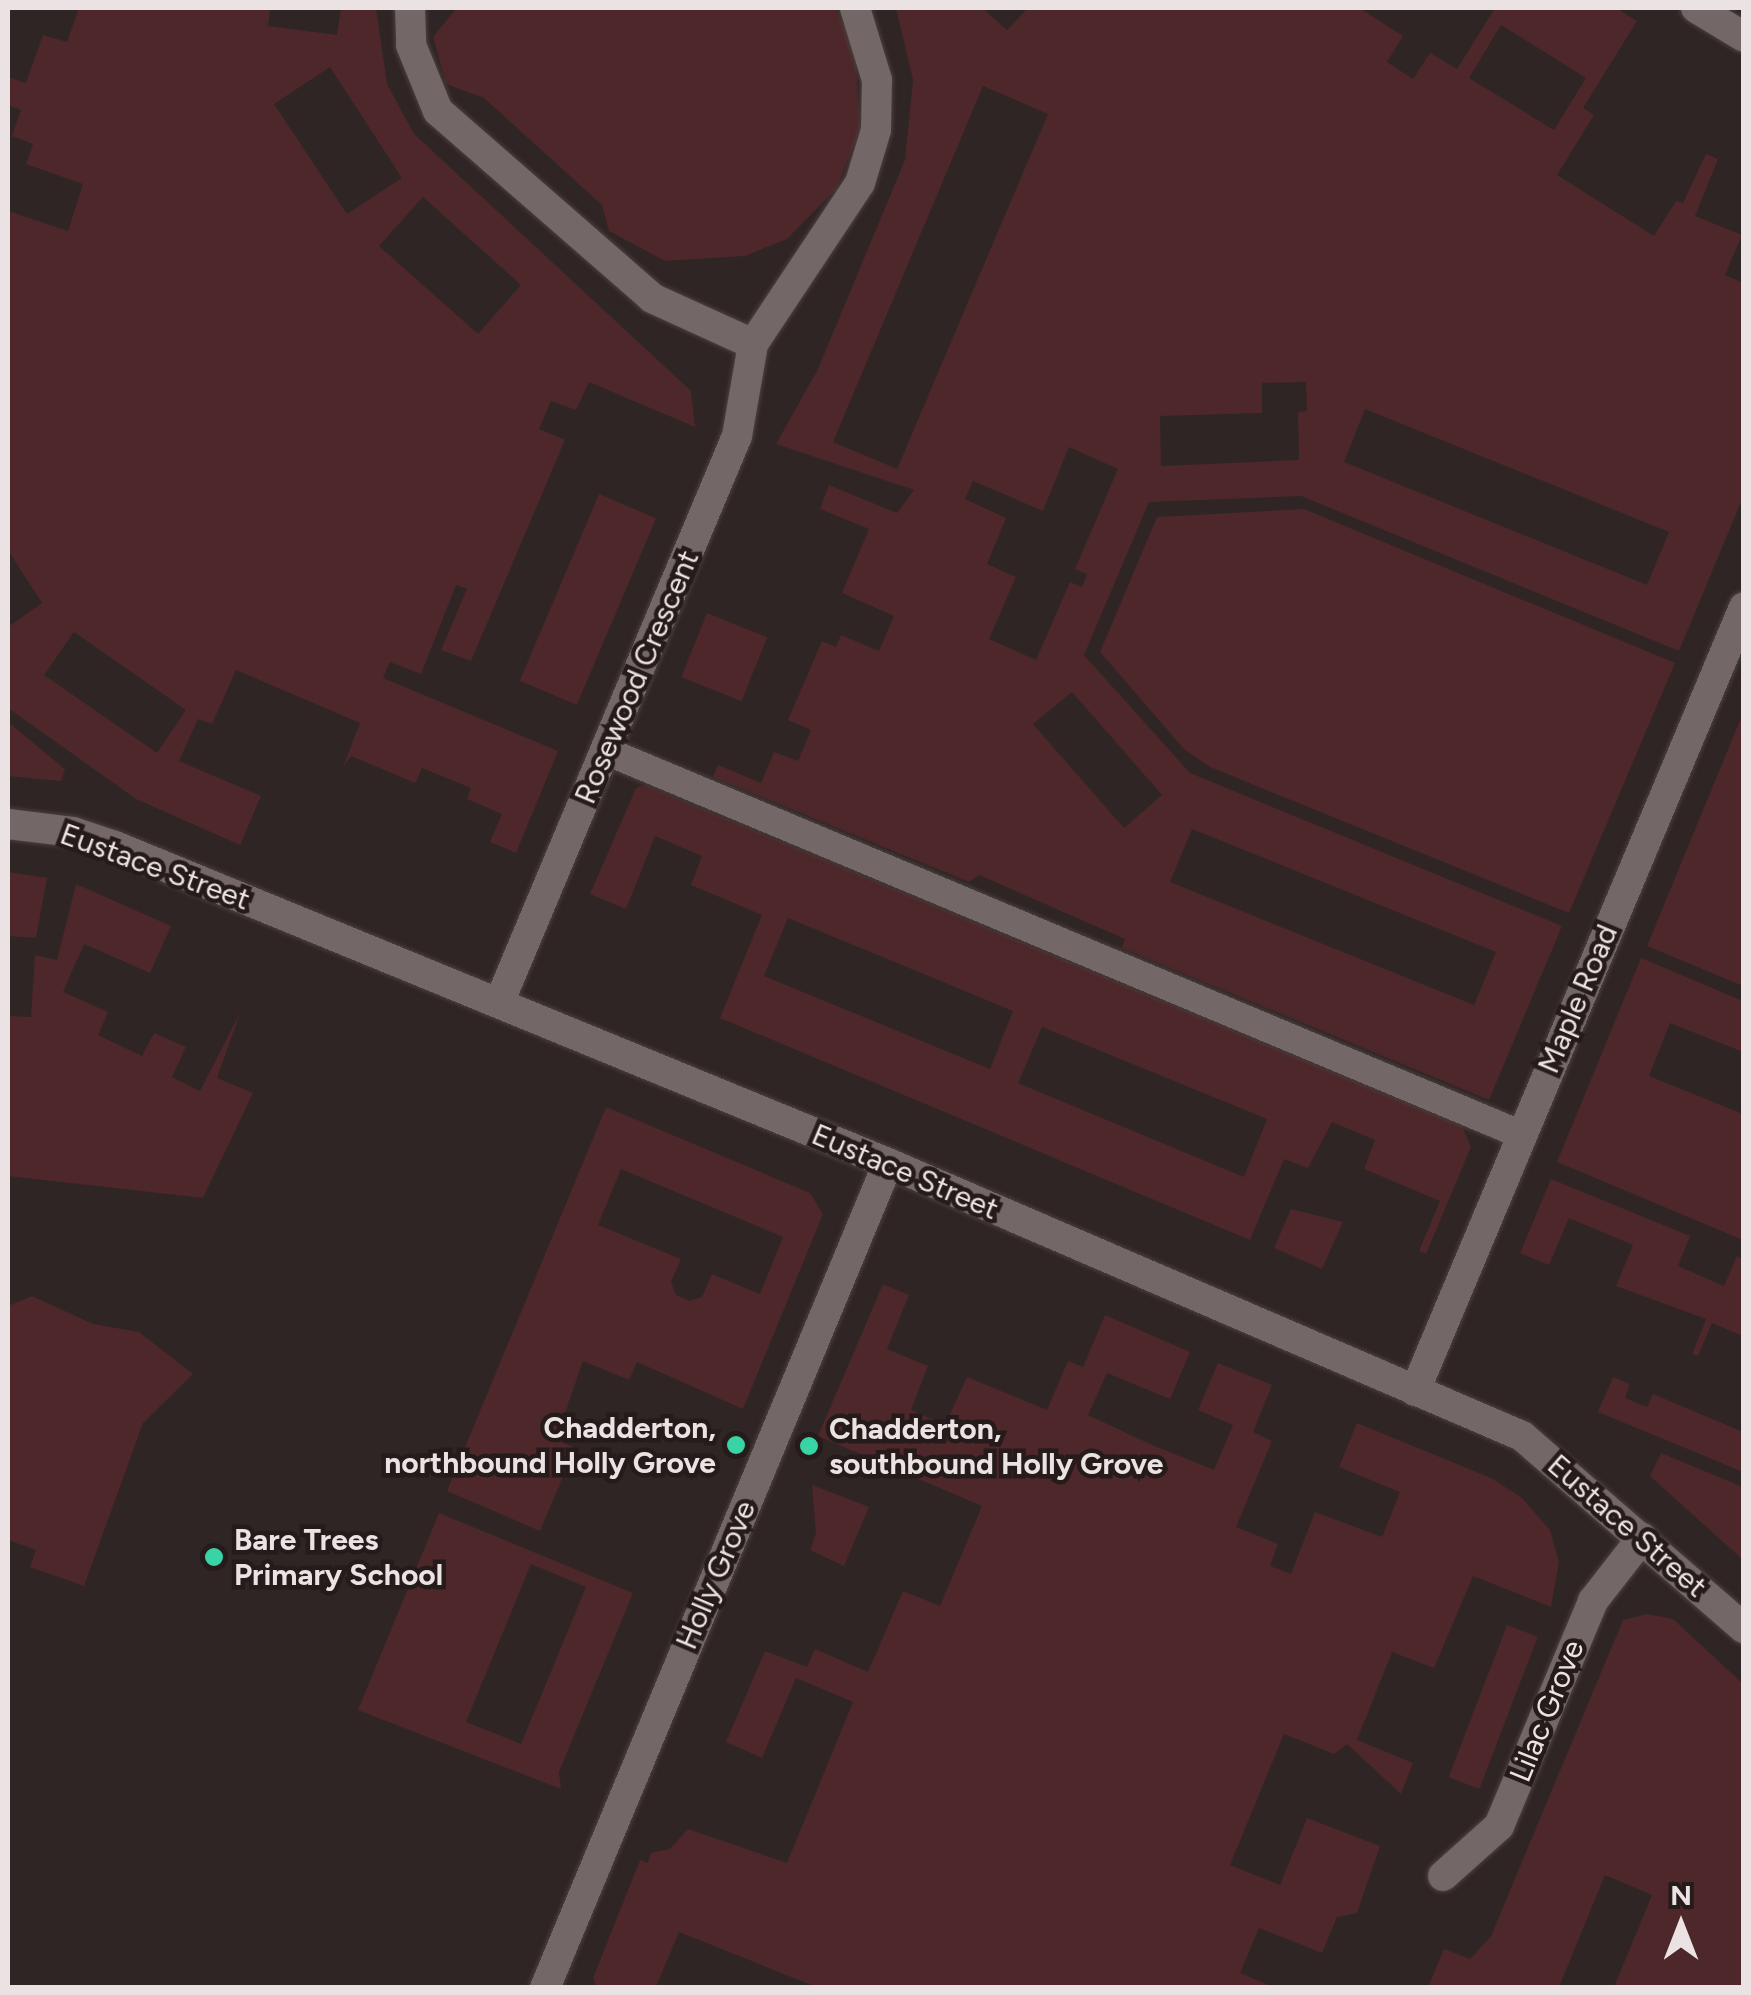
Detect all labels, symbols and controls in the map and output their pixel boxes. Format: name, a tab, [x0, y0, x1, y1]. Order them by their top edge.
street label: Rosewood Crescent	[567, 545, 707, 809]
street label: Eustace Street	[55, 816, 255, 918]
street label: Maple Road	[1531, 919, 1625, 1079]
street label: Eustace Street	[806, 1117, 1004, 1227]
place label: Chadderton, northbound Holly Grove	[384, 1410, 716, 1480]
place label: Chadderton, southbound Holly Grove	[829, 1411, 1163, 1482]
marker: Chadderton, northbound Holly Grove	[725, 1434, 747, 1456]
marker: Chadderton, southbound Holly Grove	[798, 1435, 820, 1457]
street label: Eustace Street	[1540, 1447, 1714, 1605]
street label: Holly Grove	[669, 1495, 763, 1655]
place label: Bare Trees Primary School	[234, 1522, 443, 1592]
marker: Bare Trees Primary School	[203, 1546, 225, 1568]
street label: Lilac Grove	[1502, 1635, 1592, 1787]
north arrow	[1631, 1875, 1731, 1975]
text: N	[1670, 1878, 1692, 1912]

